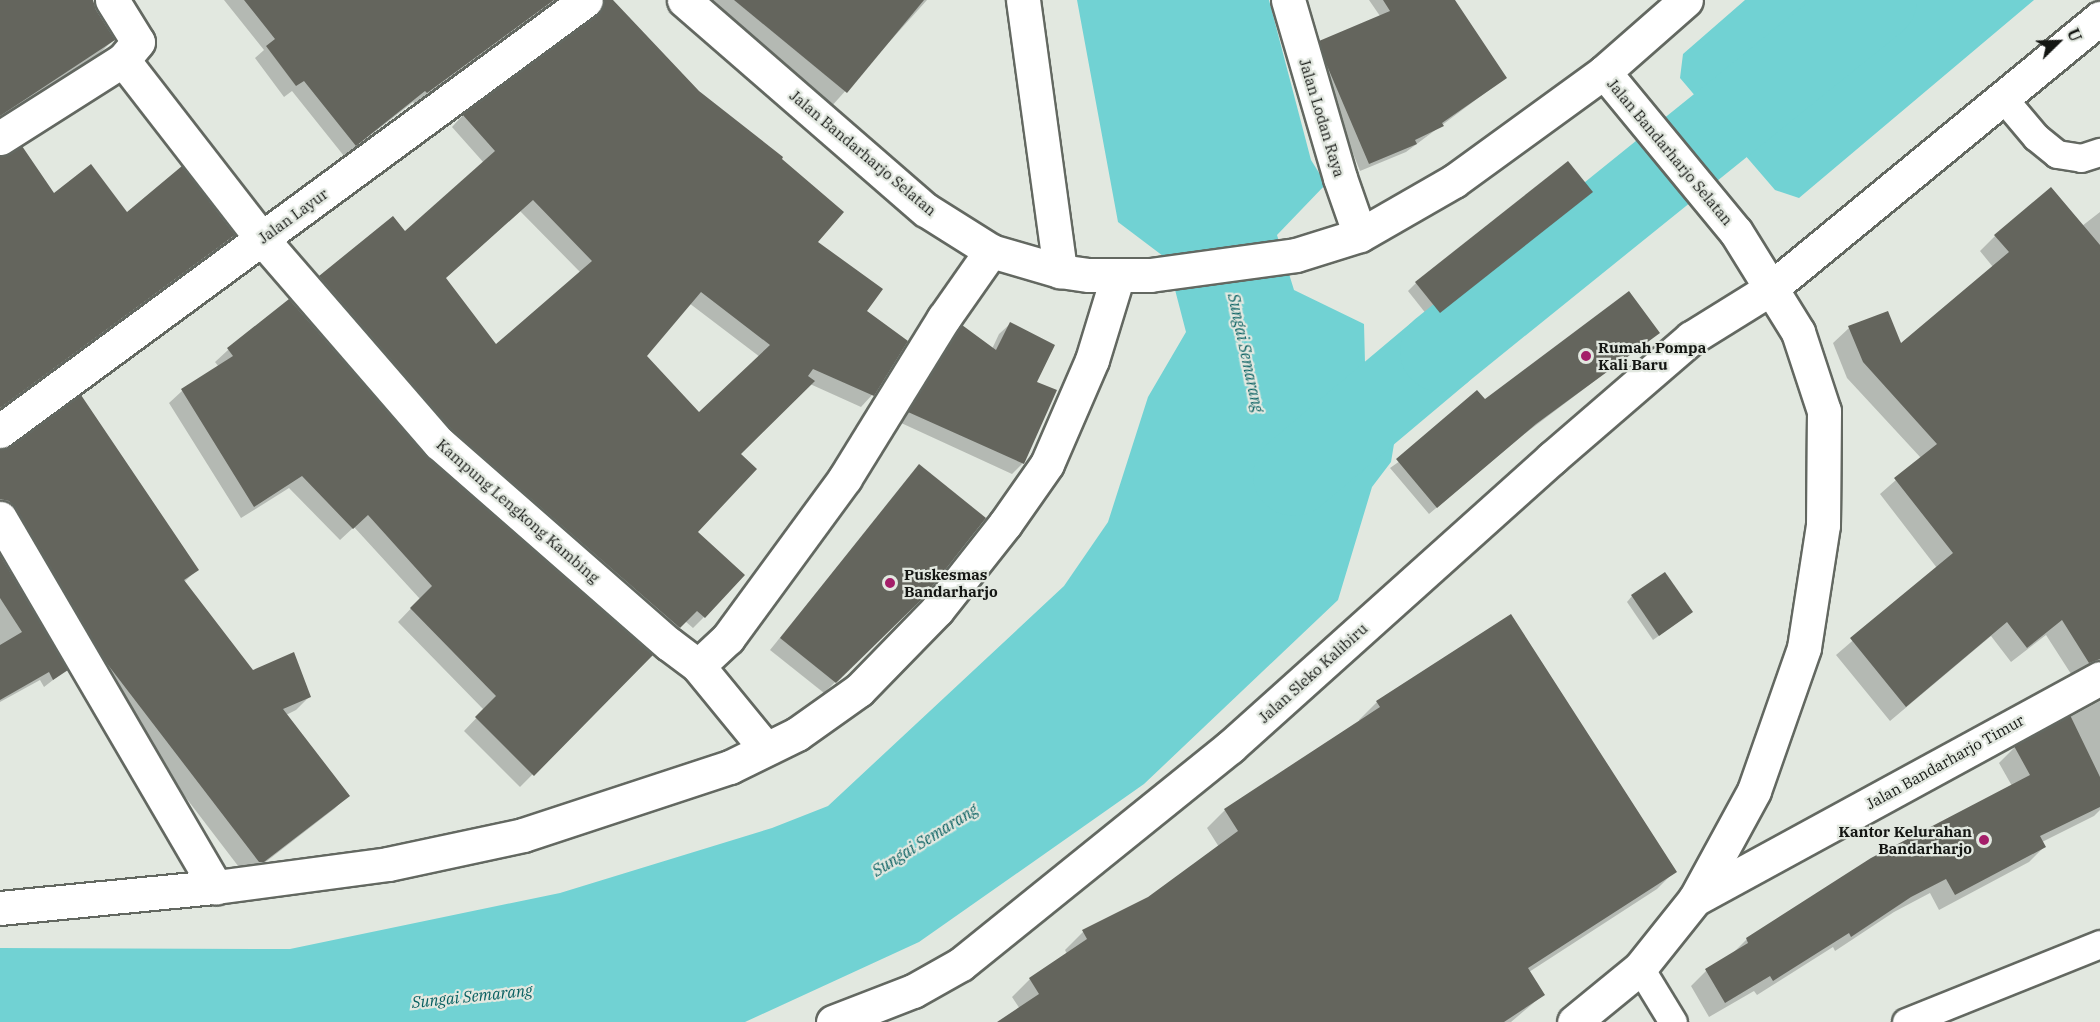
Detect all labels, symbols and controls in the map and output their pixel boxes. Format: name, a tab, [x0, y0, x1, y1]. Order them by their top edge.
north arrow	[2028, 12, 2088, 72]
text: U	[2063, 25, 2086, 45]
street label: Jalan Lodan Raya	[1295, 57, 1349, 179]
street label: Jalan Bandarharjo Selatan	[1603, 75, 1737, 229]
street label: Jalan Bandarharjo Selatan	[786, 86, 940, 220]
street label: Jalan Layur	[255, 185, 331, 247]
water label: Sungai Semarang	[1224, 292, 1268, 414]
place label: Rumah Pompa Kali Baru	[1598, 338, 1706, 373]
marker: Rumah Pompa Kali Baru	[1579, 349, 1593, 363]
street label: Kampung Lengkong Kambing	[433, 435, 603, 587]
place label: Puskesmas Bandarharjo	[904, 565, 998, 600]
marker: Puskesmas Bandarharjo	[881, 574, 899, 592]
street label: Jalan Sleko Kalibiru	[1255, 619, 1371, 727]
street label: Jalan Bandarharjo Timur	[1863, 711, 2027, 813]
water label: Sungai Semarang	[868, 800, 982, 880]
place label: Kantor Kelurahan Bandarharjo	[1839, 822, 1972, 857]
marker: Kantor Kelurahan Bandarharjo	[1977, 833, 1991, 847]
water label: Sungai Semarang	[411, 980, 533, 1012]

